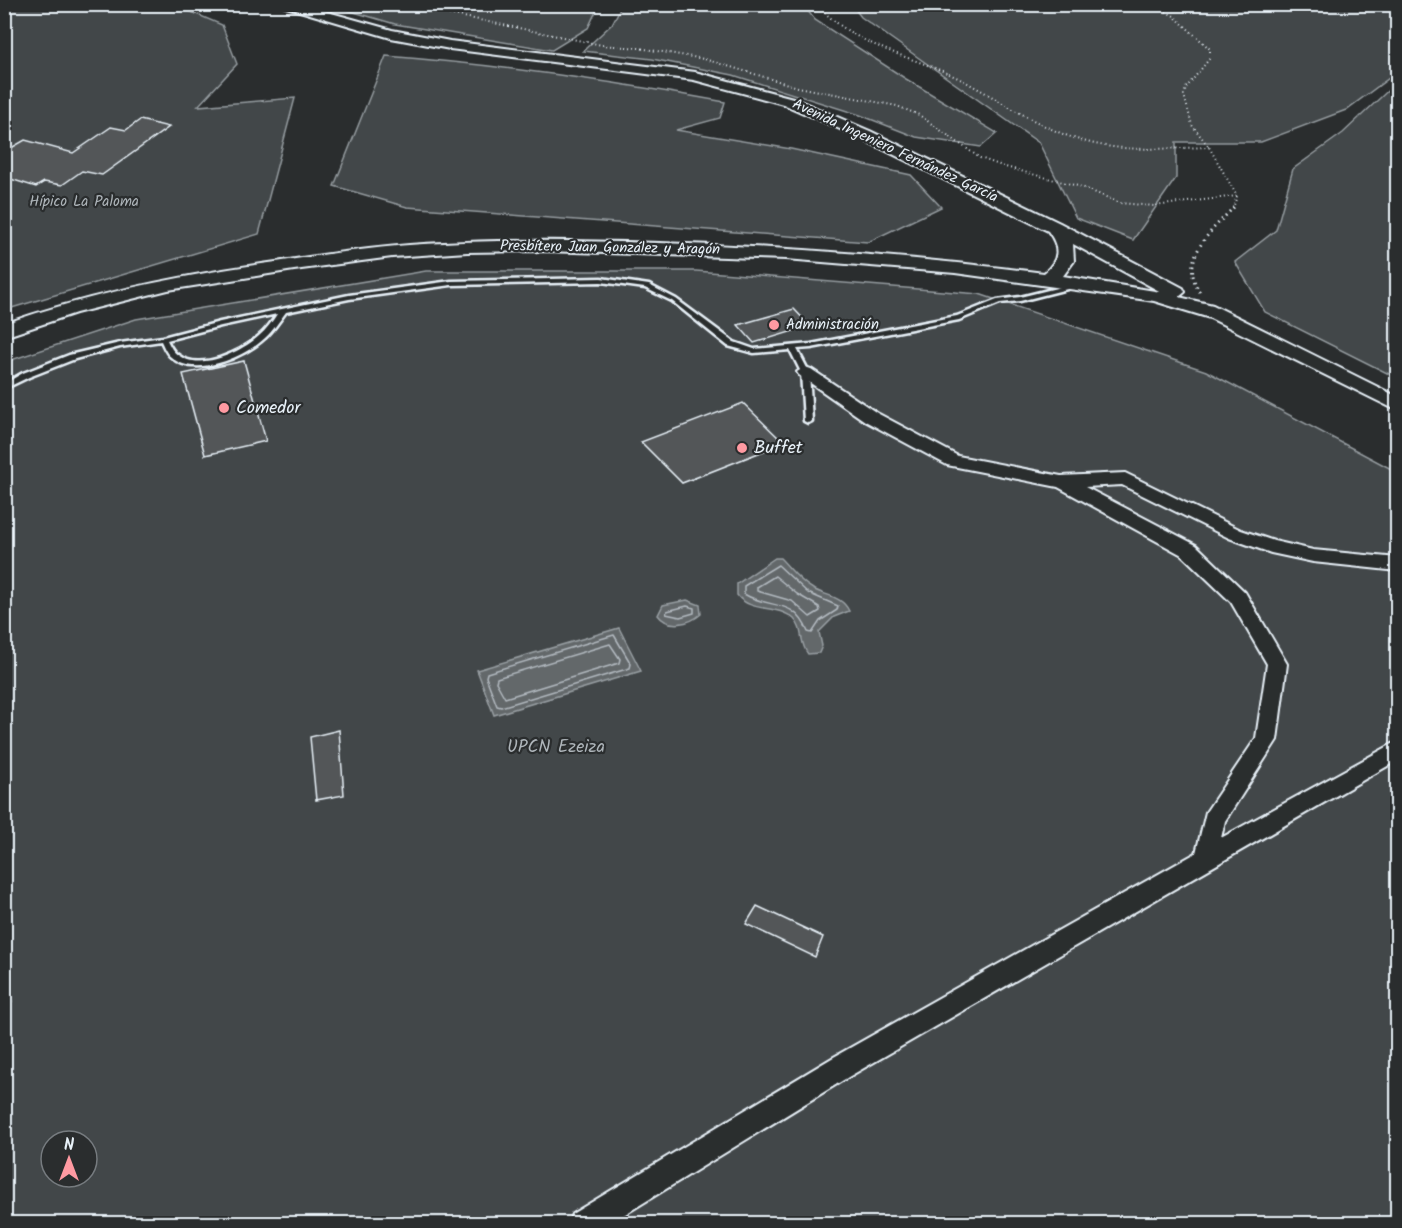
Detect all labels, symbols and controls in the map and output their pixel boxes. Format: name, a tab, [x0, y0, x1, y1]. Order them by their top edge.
street label: Avenida Ingeniero Fernández García	[788, 93, 1002, 209]
park label: Hípico La Paloma	[29, 190, 139, 214]
street label: Presbítero Juan González y Aragón	[500, 234, 720, 262]
place label: Administración	[786, 313, 879, 337]
marker: Administración	[767, 318, 781, 332]
place label: Comedor	[236, 394, 301, 423]
marker: Comedor	[217, 401, 231, 415]
place label: Buffet	[754, 434, 804, 463]
marker: Buffet	[735, 441, 749, 455]
park label: UPCN Ezeiza	[507, 733, 605, 762]
north arrow	[39, 1129, 99, 1189]
text: N	[64, 1133, 74, 1158]

